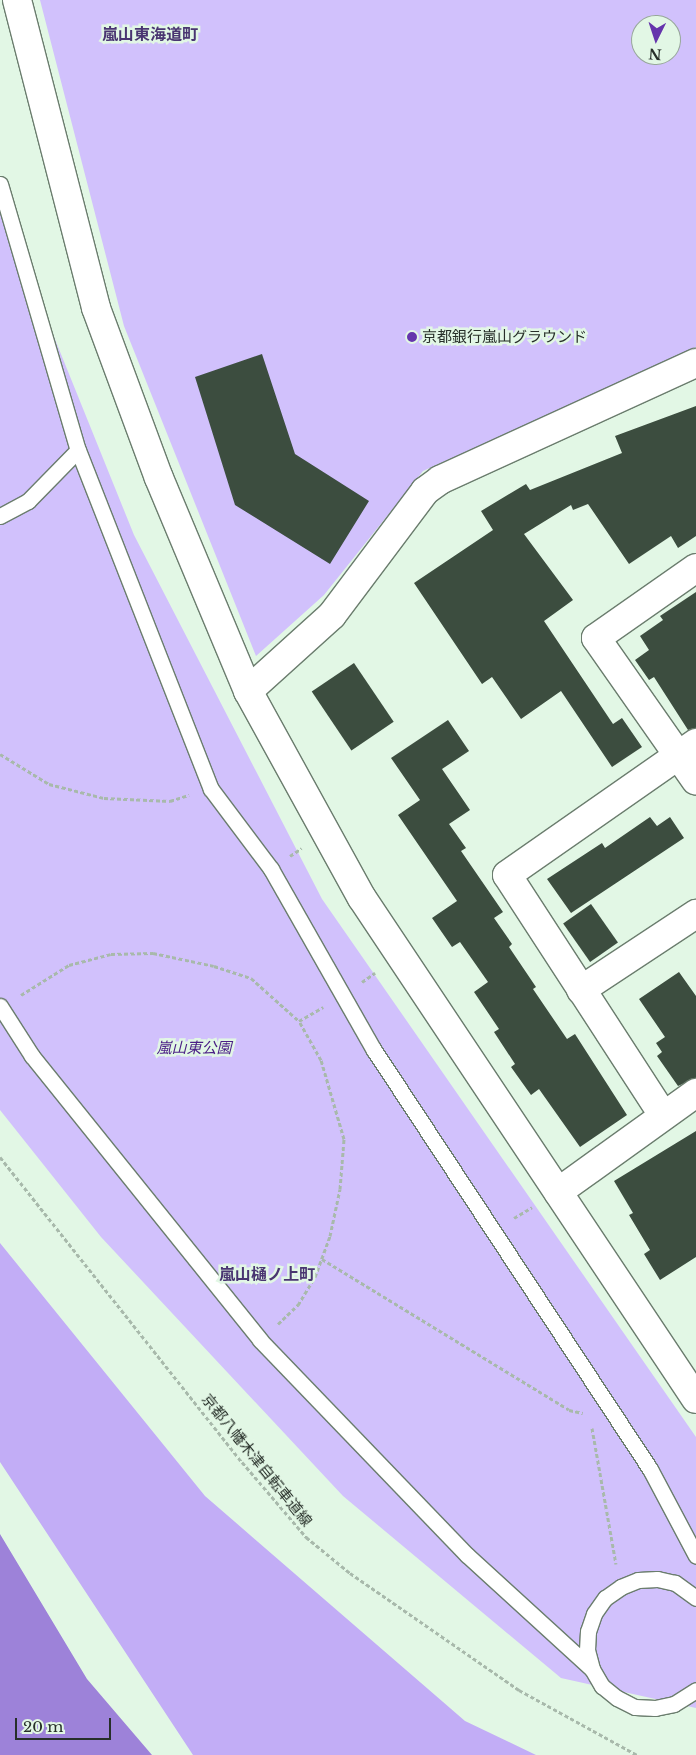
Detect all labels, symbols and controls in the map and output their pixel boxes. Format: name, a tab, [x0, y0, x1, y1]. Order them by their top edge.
north arrow	[631, 15, 681, 65]
district label: 嵐山東海道町	[102, 24, 198, 44]
text: N	[648, 45, 662, 63]
place label: 京都銀行嵐山グラウンド	[422, 328, 587, 346]
marker: 京都銀行嵐山グラウンド	[406, 331, 418, 343]
park label: 嵐山東公園	[157, 1039, 231, 1057]
district label: 嵐山樋ノ上町	[219, 1264, 315, 1284]
street label: 京都八幡木津自転車道線	[198, 1390, 316, 1530]
scale bar	[18, 1708, 114, 1740]
text: 20 m	[23, 1717, 63, 1736]

